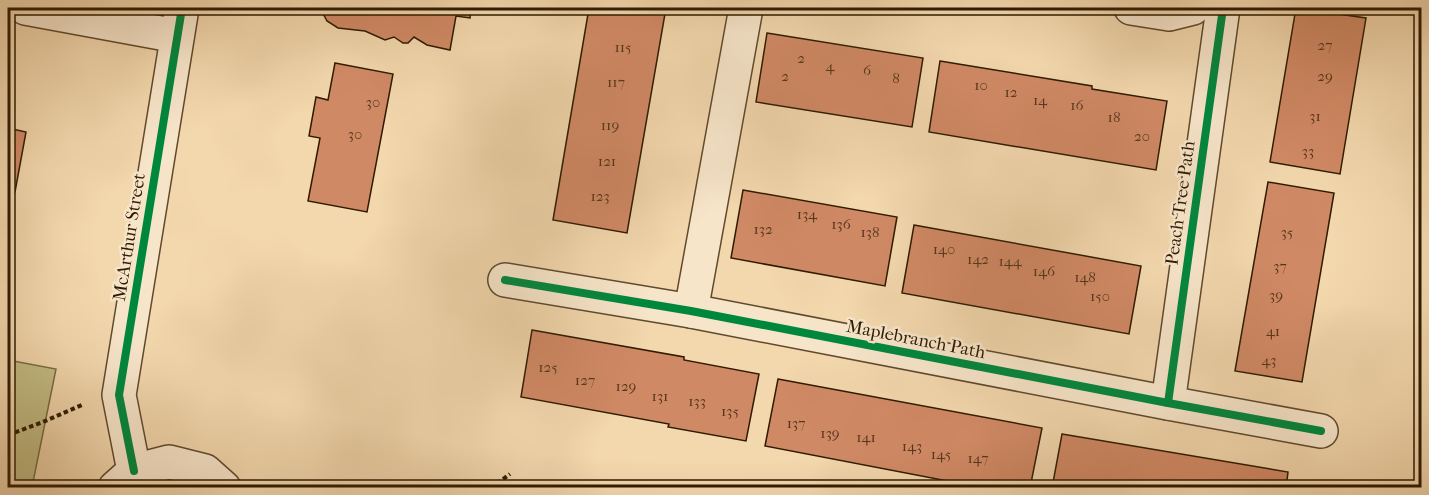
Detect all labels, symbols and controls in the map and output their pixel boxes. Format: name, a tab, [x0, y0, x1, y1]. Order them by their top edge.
house number: 27	[1318, 36, 1332, 54]
house number: 115	[614, 38, 632, 56]
house number: 2	[797, 49, 805, 67]
house number: 4	[826, 57, 836, 75]
house number: 6	[863, 61, 872, 79]
house number: 2	[781, 67, 789, 85]
house number: 29	[1317, 67, 1333, 85]
house number: 8	[892, 69, 900, 87]
house number: 117	[607, 73, 625, 91]
house number: 10	[974, 76, 988, 94]
house number: 12	[1004, 83, 1018, 101]
house number: 14	[1033, 91, 1048, 109]
house number: 30	[366, 93, 380, 111]
house number: 16	[1070, 96, 1085, 114]
house number: 31	[1309, 107, 1321, 125]
house number: 18	[1108, 108, 1120, 126]
house number: 119	[601, 116, 619, 134]
house number: 30	[348, 125, 362, 143]
house number: 20	[1134, 127, 1150, 145]
street label: Peach Tree Path	[1161, 140, 1200, 267]
house number: 33	[1302, 142, 1314, 160]
house number: 121	[598, 152, 616, 170]
street label: McArthur Street	[109, 171, 150, 302]
house number: 123	[590, 187, 610, 205]
house number: 134	[797, 205, 818, 223]
house number: 136	[831, 215, 852, 233]
house number: 132	[753, 220, 773, 238]
house number: 138	[860, 223, 880, 241]
house number: 35	[1281, 223, 1293, 241]
house number: 140	[933, 240, 955, 258]
house number: 142	[967, 250, 989, 268]
house number: 144	[998, 252, 1023, 270]
house number: 37	[1273, 257, 1287, 275]
house number: 146	[1033, 262, 1056, 280]
house number: 148	[1074, 268, 1096, 286]
house number: 39	[1269, 286, 1283, 304]
house number: 150	[1090, 287, 1110, 305]
street label: Maplebranch Path	[845, 316, 987, 363]
house number: 41	[1266, 322, 1280, 340]
house number: 43	[1261, 351, 1277, 369]
house number: 125	[538, 358, 558, 376]
house number: 127	[575, 371, 595, 389]
house number: 129	[616, 377, 637, 395]
house number: 131	[652, 387, 668, 405]
house number: 133	[688, 392, 706, 410]
house number: 135	[721, 402, 739, 420]
house number: 137	[787, 414, 805, 432]
house number: 139	[820, 424, 840, 442]
house number: 141	[856, 428, 876, 446]
house number: 143	[902, 437, 922, 455]
house number: 145	[931, 445, 951, 463]
house number: 147	[967, 449, 989, 467]

